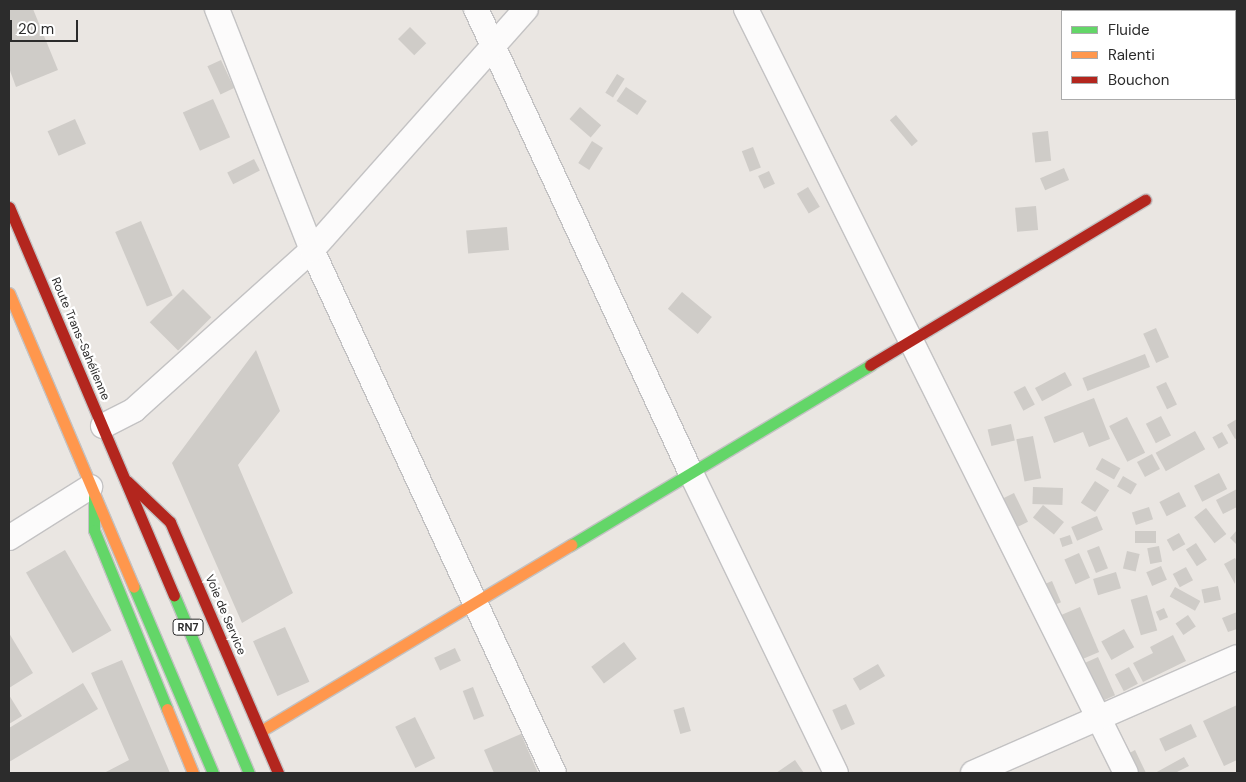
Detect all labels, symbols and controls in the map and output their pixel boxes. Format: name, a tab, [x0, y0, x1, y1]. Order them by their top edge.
scale bar	[12, 10, 80, 42]
legend	[1061, 10, 1236, 100]
text: 20 m	[18, 19, 54, 39]
text: Fluide	[1108, 20, 1150, 40]
text: Ralenti	[1108, 45, 1155, 65]
text: Bouchon	[1108, 70, 1169, 90]
street label: Route Trans-Sahélienne	[48, 275, 112, 403]
street label: Voie de Service	[202, 573, 248, 657]
road number: RN7	[172, 618, 204, 636]

